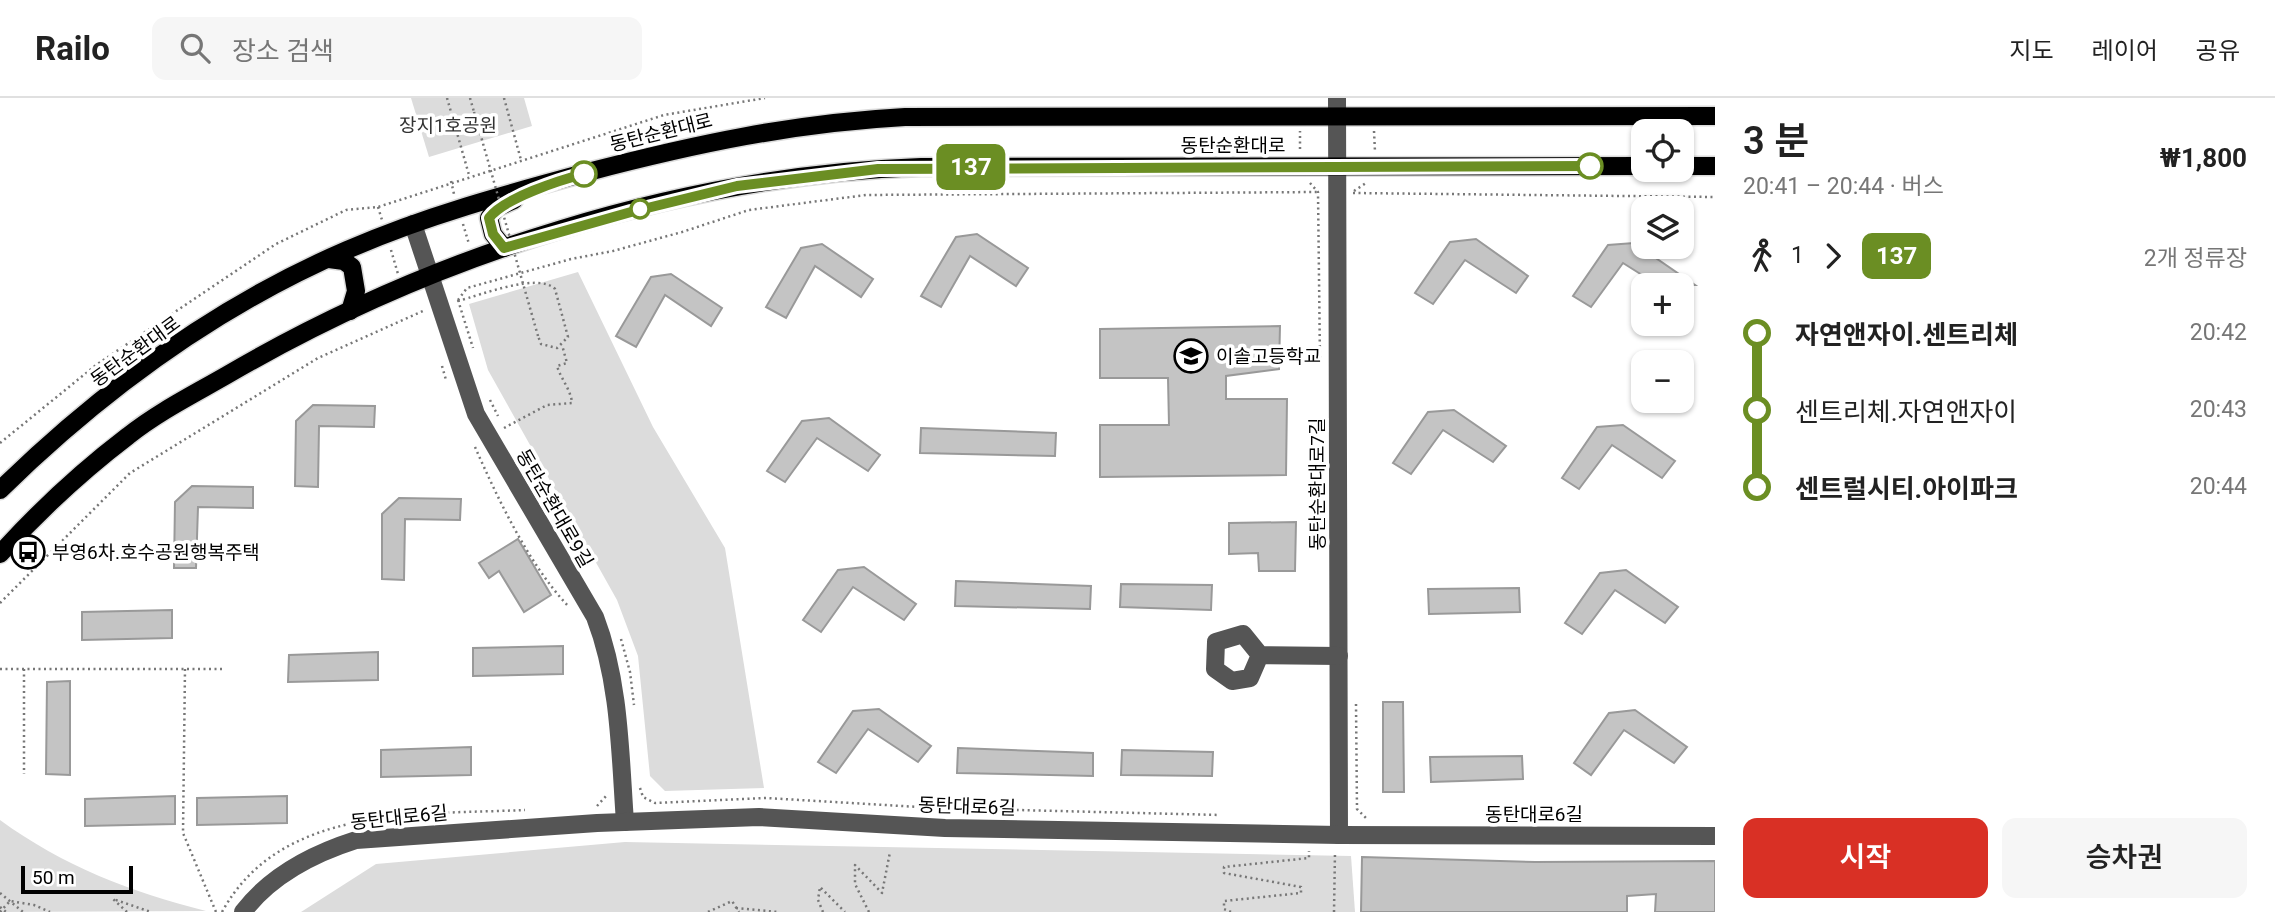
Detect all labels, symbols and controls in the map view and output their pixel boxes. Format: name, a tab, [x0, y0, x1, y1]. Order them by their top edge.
search box	[152, 17, 642, 80]
text: Railo	[35, 29, 110, 68]
icon: search	[176, 29, 214, 67]
text: 장소 검색	[232, 36, 334, 66]
text: 지도	[2009, 37, 2054, 65]
text: 레이어	[2092, 37, 2158, 65]
text: 공유	[2196, 37, 2240, 65]
street label: 동탄순환대로	[607, 109, 715, 156]
park label: 장지1호공원	[399, 114, 497, 137]
map controls	[1631, 119, 1694, 413]
button: locate	[1631, 119, 1694, 182]
text: 3 분	[1743, 119, 1809, 163]
street label: 동탄순환대로	[1181, 134, 1285, 157]
text: ₩1,800	[2160, 143, 2247, 173]
line badge: 137	[931, 144, 1011, 190]
text: 137	[950, 153, 992, 181]
unlabelled marker	[1577, 153, 1603, 179]
unlabelled marker	[571, 161, 597, 187]
text: 20:41 – 20:44 · 버스	[1743, 173, 1944, 200]
button: layers	[1631, 196, 1694, 259]
unlabelled marker	[630, 199, 650, 219]
icon: walk	[1743, 237, 1781, 275]
icon: forward	[1814, 237, 1852, 275]
text: 1	[1791, 242, 1804, 269]
text: 137	[1876, 242, 1917, 270]
text: 2개 정류장	[2144, 245, 2247, 272]
button: +	[1631, 273, 1694, 336]
street label: 동탄순환대로	[86, 311, 184, 392]
text: 20:42	[2190, 319, 2247, 346]
text: 자연앤자이.센트리체	[1795, 320, 2018, 350]
school or university icon: 이솔고등학교	[1172, 337, 1210, 375]
place label: 이솔고등학교	[1216, 345, 1321, 368]
button: −	[1631, 350, 1694, 413]
text: 20:43	[2190, 396, 2247, 423]
text: 센트리체.자연앤자이	[1795, 397, 2017, 427]
street label: 동탄순환대로7길	[1306, 417, 1329, 551]
street label: 동탄순환대로9길	[511, 445, 598, 572]
text: 20:44	[2190, 473, 2247, 500]
text: 센트럴시티.아이파크	[1795, 474, 2018, 504]
bus stop icon: 부영6차.호수공원행복주택	[9, 533, 47, 571]
place label: 부영6차.호수공원행복주택	[52, 541, 260, 564]
street label: 동탄대로6길	[918, 793, 1016, 820]
street label: 동탄대로6길	[349, 801, 449, 834]
street label: 동탄대로6길	[1485, 803, 1583, 826]
button: 시작	[1743, 818, 1988, 898]
button: 승차권	[2002, 818, 2247, 898]
scale bar	[21, 863, 133, 895]
text: 50 m	[32, 866, 75, 889]

